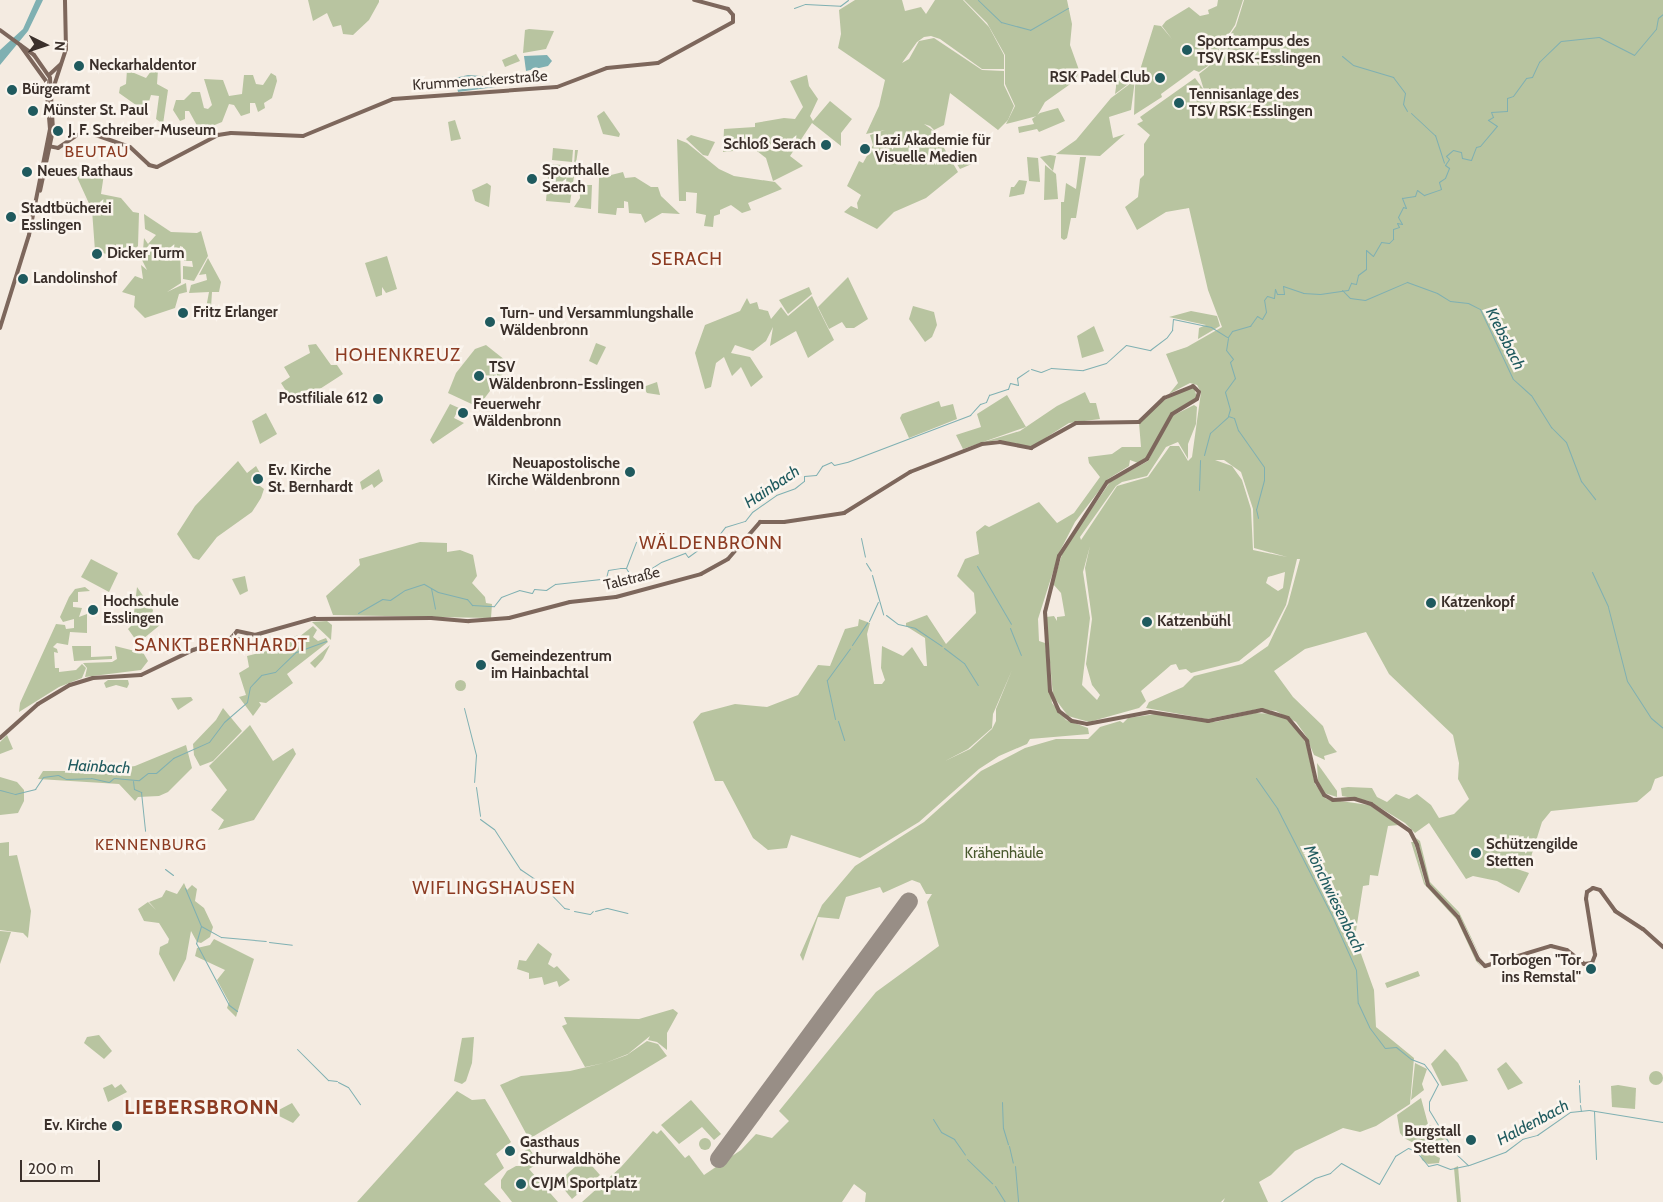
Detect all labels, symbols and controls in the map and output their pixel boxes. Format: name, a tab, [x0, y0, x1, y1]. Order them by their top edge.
north arrow	[20, 20, 70, 70]
place label: Sportcampus des TSV RSK-Esslingen	[1197, 32, 1321, 67]
text: N	[51, 40, 69, 52]
marker: Sportcampus des TSV RSK-Esslingen	[1181, 44, 1193, 56]
place label: Neckarhaldentor	[89, 57, 196, 75]
marker: Neckarhaldentor	[73, 60, 85, 72]
street label: Krummenackerstraße	[412, 67, 548, 95]
place label: RSK Padel Club	[1049, 69, 1150, 87]
marker: RSK Padel Club	[1154, 72, 1166, 84]
place label: Bürgeramt	[22, 81, 90, 99]
marker: Bürgeramt	[6, 84, 18, 96]
place label: Tennisanlage des TSV RSK-Esslingen	[1189, 85, 1313, 120]
marker: Tennisanlage des TSV RSK-Esslingen	[1173, 97, 1185, 109]
place label: Münster St. Paul	[43, 102, 148, 120]
marker: Münster St. Paul	[27, 105, 39, 117]
place label: J. F. Schreiber-Museum	[68, 122, 216, 140]
marker: J. F. Schreiber-Museum	[52, 125, 64, 137]
place label: Lazi Akademie für Visuelle Medien	[875, 131, 990, 166]
place label: Schloß Serach	[723, 136, 816, 154]
marker: Schloß Serach	[820, 139, 832, 151]
district label: BEUTAU	[64, 142, 130, 162]
marker: Lazi Akademie für Visuelle Medien	[859, 143, 871, 155]
place label: Sporthalle Serach	[542, 161, 609, 196]
place label: Neues Rathaus	[37, 163, 133, 181]
marker: Neues Rathaus	[21, 166, 33, 178]
marker: Sporthalle Serach	[526, 173, 538, 185]
place label: Stadtbücherei Esslingen	[21, 199, 112, 234]
marker: Stadtbücherei Esslingen	[5, 211, 17, 223]
place label: Dicker Turm	[107, 245, 184, 263]
marker: Dicker Turm	[91, 248, 103, 260]
district label: SERACH	[650, 248, 724, 270]
place label: Landolinshof	[33, 270, 117, 288]
marker: Landolinshof	[17, 273, 29, 285]
place label: Fritz Erlanger	[193, 304, 278, 322]
place label: Turn- und Versammlungshalle Wäldenbronn	[500, 304, 693, 339]
water label: Krebsbach	[1481, 305, 1529, 373]
marker: Fritz Erlanger	[177, 307, 189, 319]
marker: Turn- und Versammlungshalle Wäldenbronn	[484, 316, 496, 328]
district label: HOHENKREUZ	[334, 344, 462, 366]
place label: TSV Wäldenbronn-Esslingen	[489, 358, 644, 393]
marker: TSV Wäldenbronn-Esslingen	[473, 370, 485, 382]
place label: Postfiliale 612	[278, 390, 368, 408]
marker: Postfiliale 612	[372, 393, 384, 405]
place label: Feuerwehr Wäldenbronn	[473, 395, 561, 430]
marker: Feuerwehr Wäldenbronn	[457, 407, 469, 419]
place label: Neuapostolische Kirche Wäldenbronn	[487, 454, 620, 489]
place label: Ev. Kirche St. Bernhardt	[268, 461, 353, 496]
water label: Hainbach	[741, 461, 803, 513]
marker: Neuapostolische Kirche Wäldenbronn	[624, 466, 636, 478]
marker: Ev. Kirche St. Bernhardt	[252, 473, 264, 485]
district label: WÄLDENBRONN	[638, 532, 784, 554]
street label: Talstraße	[602, 563, 662, 595]
place label: Hochschule Esslingen	[103, 592, 179, 627]
place label: Katzenkopf	[1441, 594, 1515, 612]
marker: Katzenkopf	[1425, 597, 1437, 609]
marker: Hochschule Esslingen	[87, 604, 99, 616]
place label: Katzenbühl	[1157, 613, 1231, 631]
marker: Katzenbühl	[1141, 616, 1153, 628]
district label: SANKT BERNHARDT	[132, 634, 310, 656]
place label: Gemeindezentrum im Hainbachtal	[491, 647, 612, 682]
marker: Gemeindezentrum im Hainbachtal	[475, 659, 487, 671]
water label: Hainbach	[67, 756, 131, 778]
district label: KENNENBURG	[94, 835, 208, 855]
place label: Schützengilde Stetten	[1486, 835, 1578, 870]
water label: Mönchwiesenbach	[1300, 842, 1368, 956]
park label: Krähenhäule	[965, 845, 1043, 863]
marker: Schützengilde Stetten	[1470, 847, 1482, 859]
district label: WIFLINGSHAUSEN	[410, 877, 578, 899]
place label: Torbogen "Tor ins Remstal"	[1490, 951, 1581, 986]
marker: Torbogen "Tor ins Remstal"	[1585, 963, 1597, 975]
district label: LIEBERSBRONN	[123, 1095, 281, 1119]
water label: Haldenbach	[1494, 1096, 1572, 1150]
place label: Ev. Kirche	[44, 1117, 107, 1135]
marker: Ev. Kirche	[111, 1120, 123, 1132]
place label: Burgstall Stetten	[1404, 1122, 1461, 1157]
place label: Gasthaus Schurwaldhöhe	[520, 1133, 620, 1168]
marker: Burgstall Stetten	[1465, 1134, 1477, 1146]
marker: Gasthaus Schurwaldhöhe	[504, 1145, 516, 1157]
scale bar	[22, 1150, 102, 1182]
text: 200 m	[28, 1160, 73, 1178]
place label: CVJM Sportplatz	[531, 1175, 637, 1193]
marker: CVJM Sportplatz	[515, 1178, 527, 1190]

